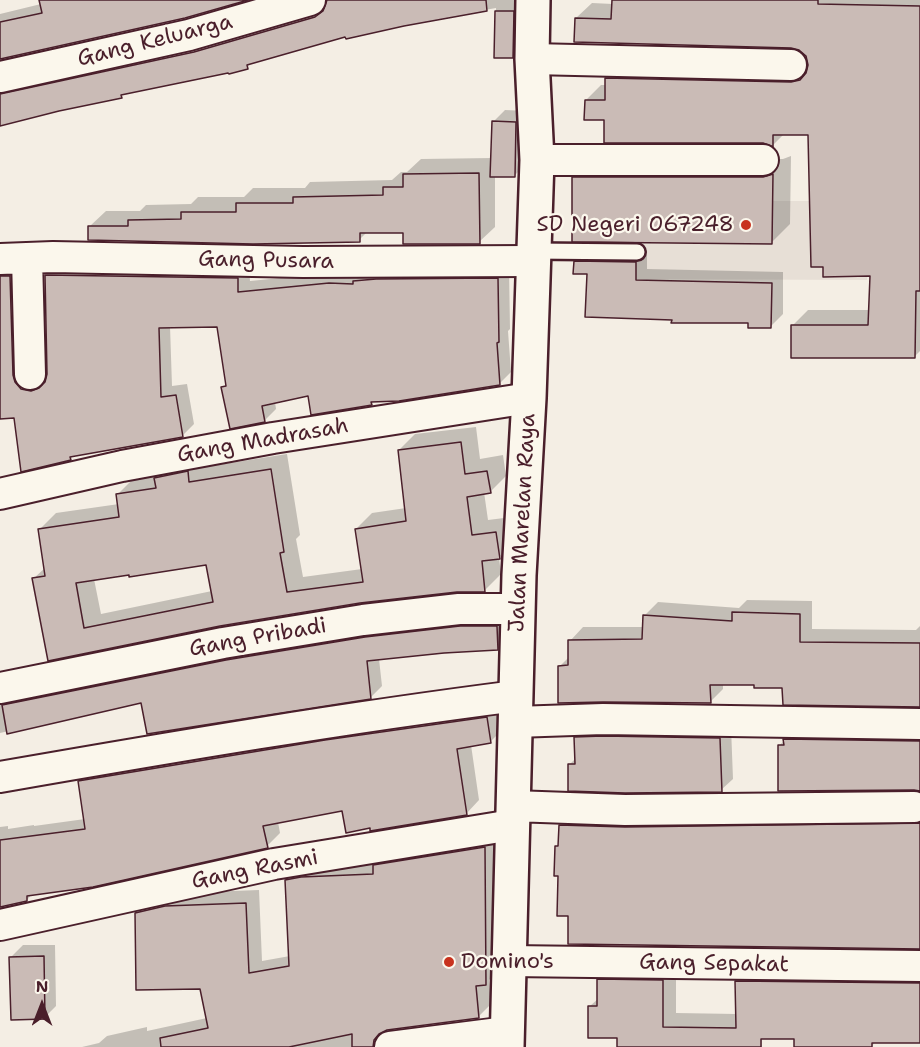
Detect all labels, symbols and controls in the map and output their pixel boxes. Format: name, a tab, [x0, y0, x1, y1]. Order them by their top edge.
street label: Gang Keluarga	[75, 9, 235, 73]
place label: SD Negeri 067248	[537, 212, 734, 238]
marker: SD Negeri 067248	[739, 218, 753, 232]
street label: Gang Pusara	[198, 247, 334, 275]
street label: Gang Madrasah	[175, 413, 351, 469]
street label: Jalan Marelan Raya	[504, 413, 542, 633]
street label: Gang Pribadi	[187, 613, 329, 663]
street label: Gang Rasmi	[189, 845, 321, 895]
place label: Domino's	[461, 949, 554, 975]
street label: Gang Sepakat	[639, 949, 789, 979]
marker: Domino's	[442, 955, 456, 969]
north arrow	[12, 975, 72, 1035]
text: N	[36, 976, 48, 997]

